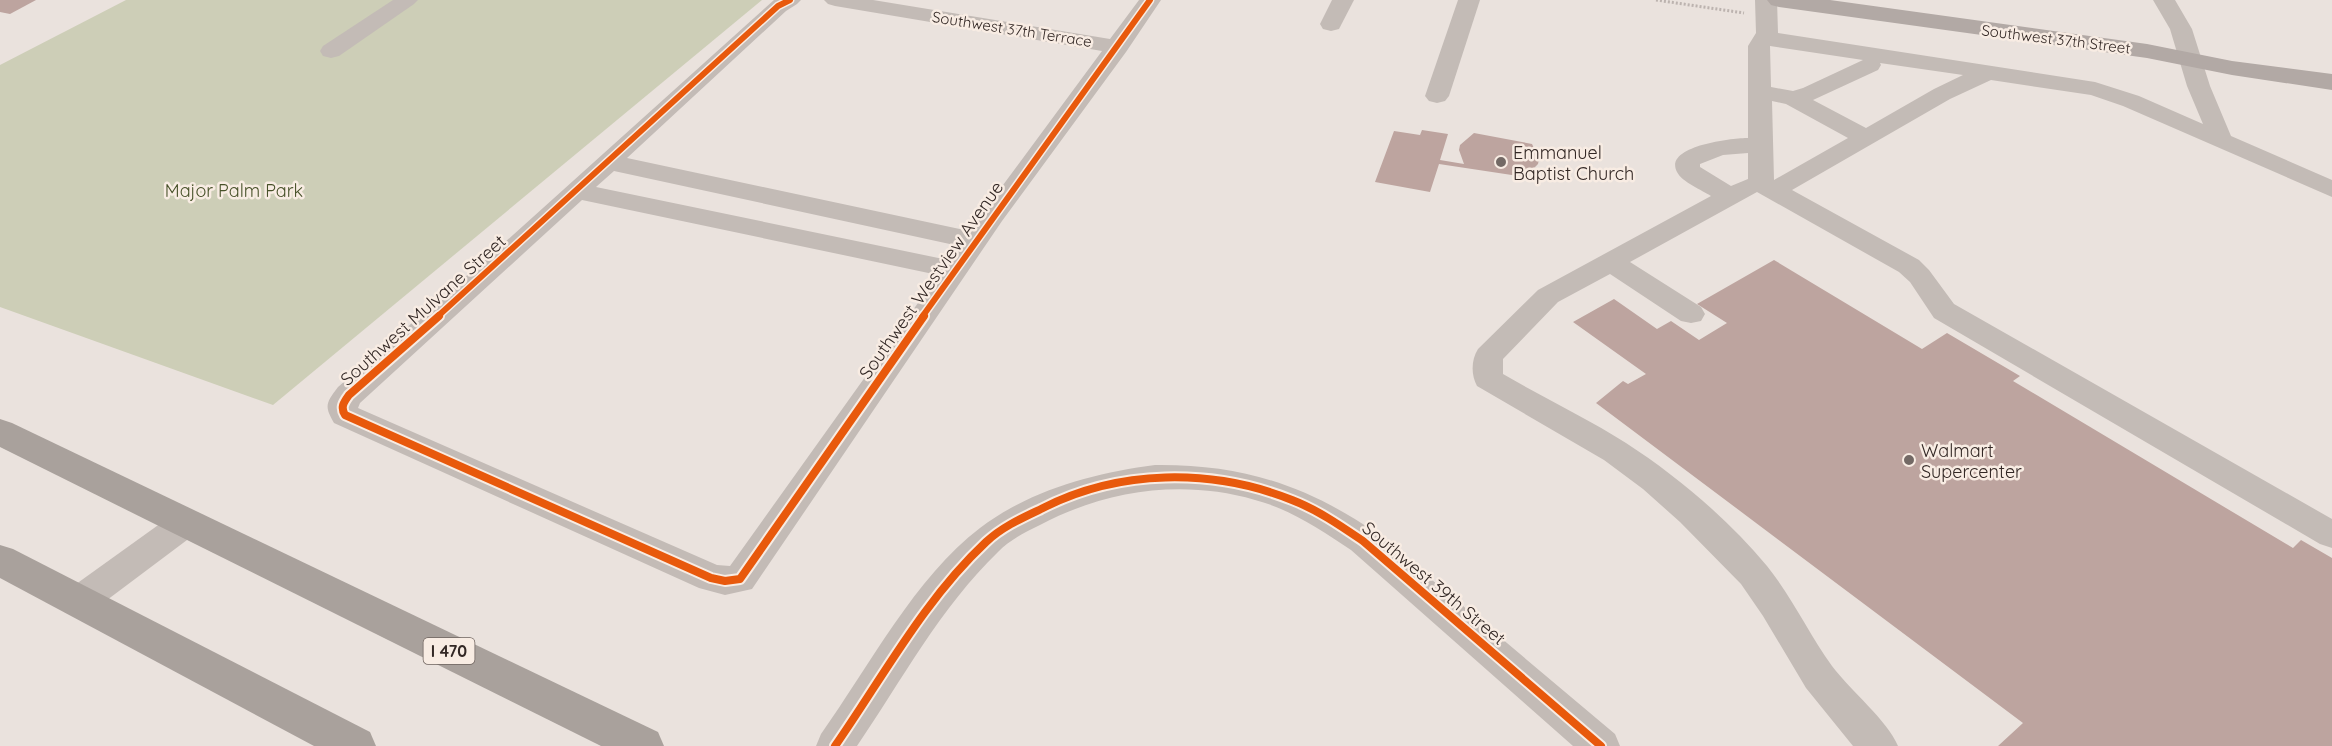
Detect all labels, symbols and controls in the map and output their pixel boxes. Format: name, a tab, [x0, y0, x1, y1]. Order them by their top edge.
street label: Southwest 37th Terrace	[931, 7, 1093, 51]
street label: Southwest 37th Street	[1980, 20, 2132, 58]
place label: Emmanuel Baptist Church	[1513, 141, 1634, 185]
marker: Emmanuel Baptist Church	[1494, 155, 1508, 169]
street label: Southwest Westview Avenue	[854, 177, 1008, 383]
park label: Major Palm Park	[165, 179, 303, 202]
street label: Southwest Mulvane Street	[336, 230, 510, 390]
place label: Walmart Supercenter	[1921, 439, 2022, 483]
marker: Walmart Supercenter	[1902, 453, 1916, 467]
street label: Southwest 39th Street	[1357, 516, 1511, 650]
road number: I 470	[424, 638, 474, 664]

